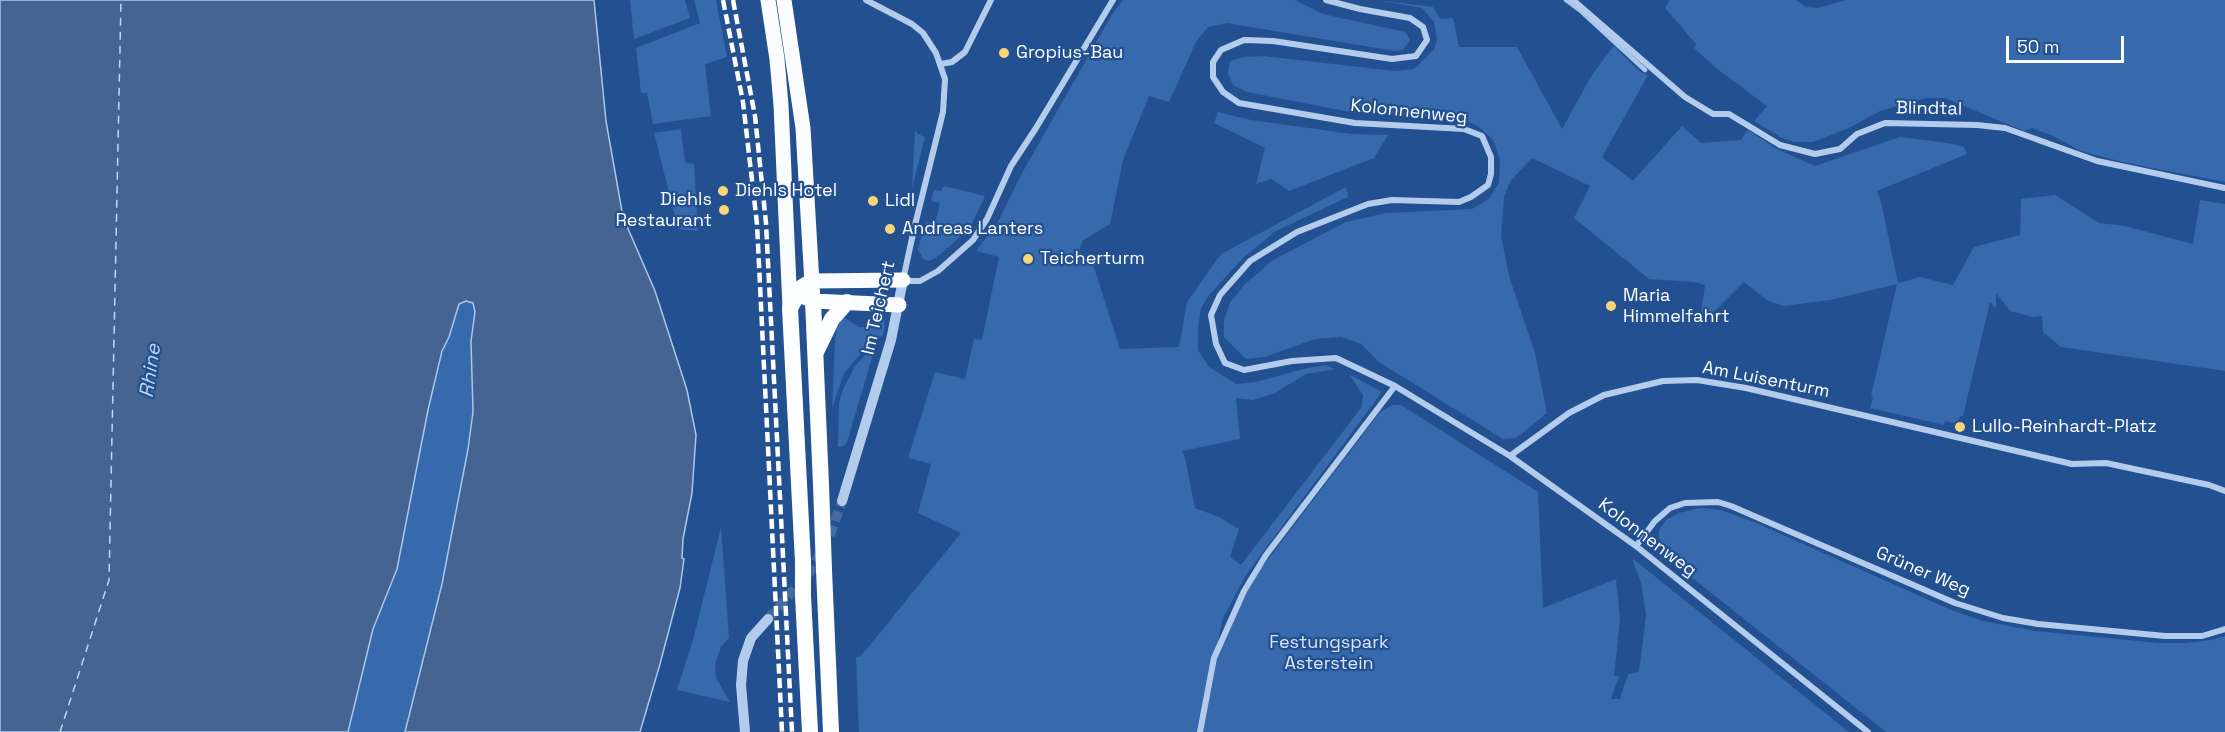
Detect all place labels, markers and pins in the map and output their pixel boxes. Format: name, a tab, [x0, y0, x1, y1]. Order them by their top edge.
place label: Gropius-Bau	[1016, 42, 1123, 64]
marker: Gropius-Bau	[997, 46, 1011, 60]
place label: Diehls Hotel	[735, 180, 837, 202]
marker: Diehls Hotel	[716, 184, 730, 198]
place label: Diehls Restaurant	[615, 189, 712, 232]
place label: Lidl	[885, 190, 915, 212]
marker: Lidl	[866, 194, 880, 208]
marker: Diehls Restaurant	[717, 203, 731, 217]
place label: Andreas Lanters	[902, 218, 1043, 240]
marker: Andreas Lanters	[883, 222, 897, 236]
place label: Teicherturm	[1040, 248, 1145, 270]
marker: Teicherturm	[1021, 252, 1035, 266]
place label: Maria Himmelfahrt	[1623, 285, 1729, 328]
marker: Maria Himmelfahrt	[1604, 299, 1618, 313]
place label: Lullo-Reinhardt-Platz	[1972, 416, 2157, 438]
marker: Lullo-Reinhardt-Platz	[1953, 420, 1967, 434]

